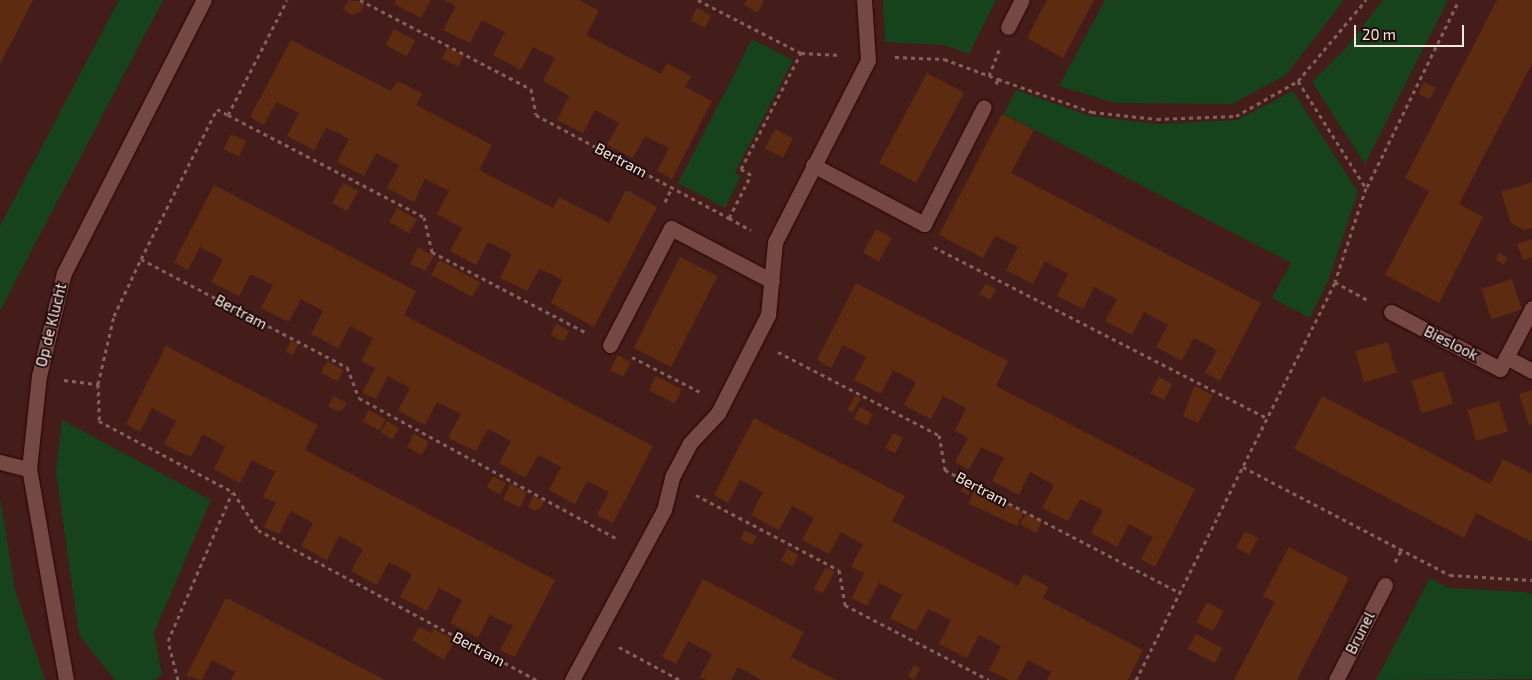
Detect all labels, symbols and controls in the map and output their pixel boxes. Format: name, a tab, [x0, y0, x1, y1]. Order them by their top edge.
scale bar	[1357, 15, 1467, 47]
text: 20 m	[1362, 25, 1396, 43]
street label: Bertram	[592, 139, 650, 181]
street label: Op de Klucht	[32, 281, 70, 369]
street label: Bertram	[212, 291, 270, 333]
street label: Bieslook	[1421, 322, 1481, 364]
street label: Bertram	[953, 468, 1011, 510]
street label: Brunel	[1342, 609, 1378, 657]
street label: Bertram	[450, 628, 508, 670]

